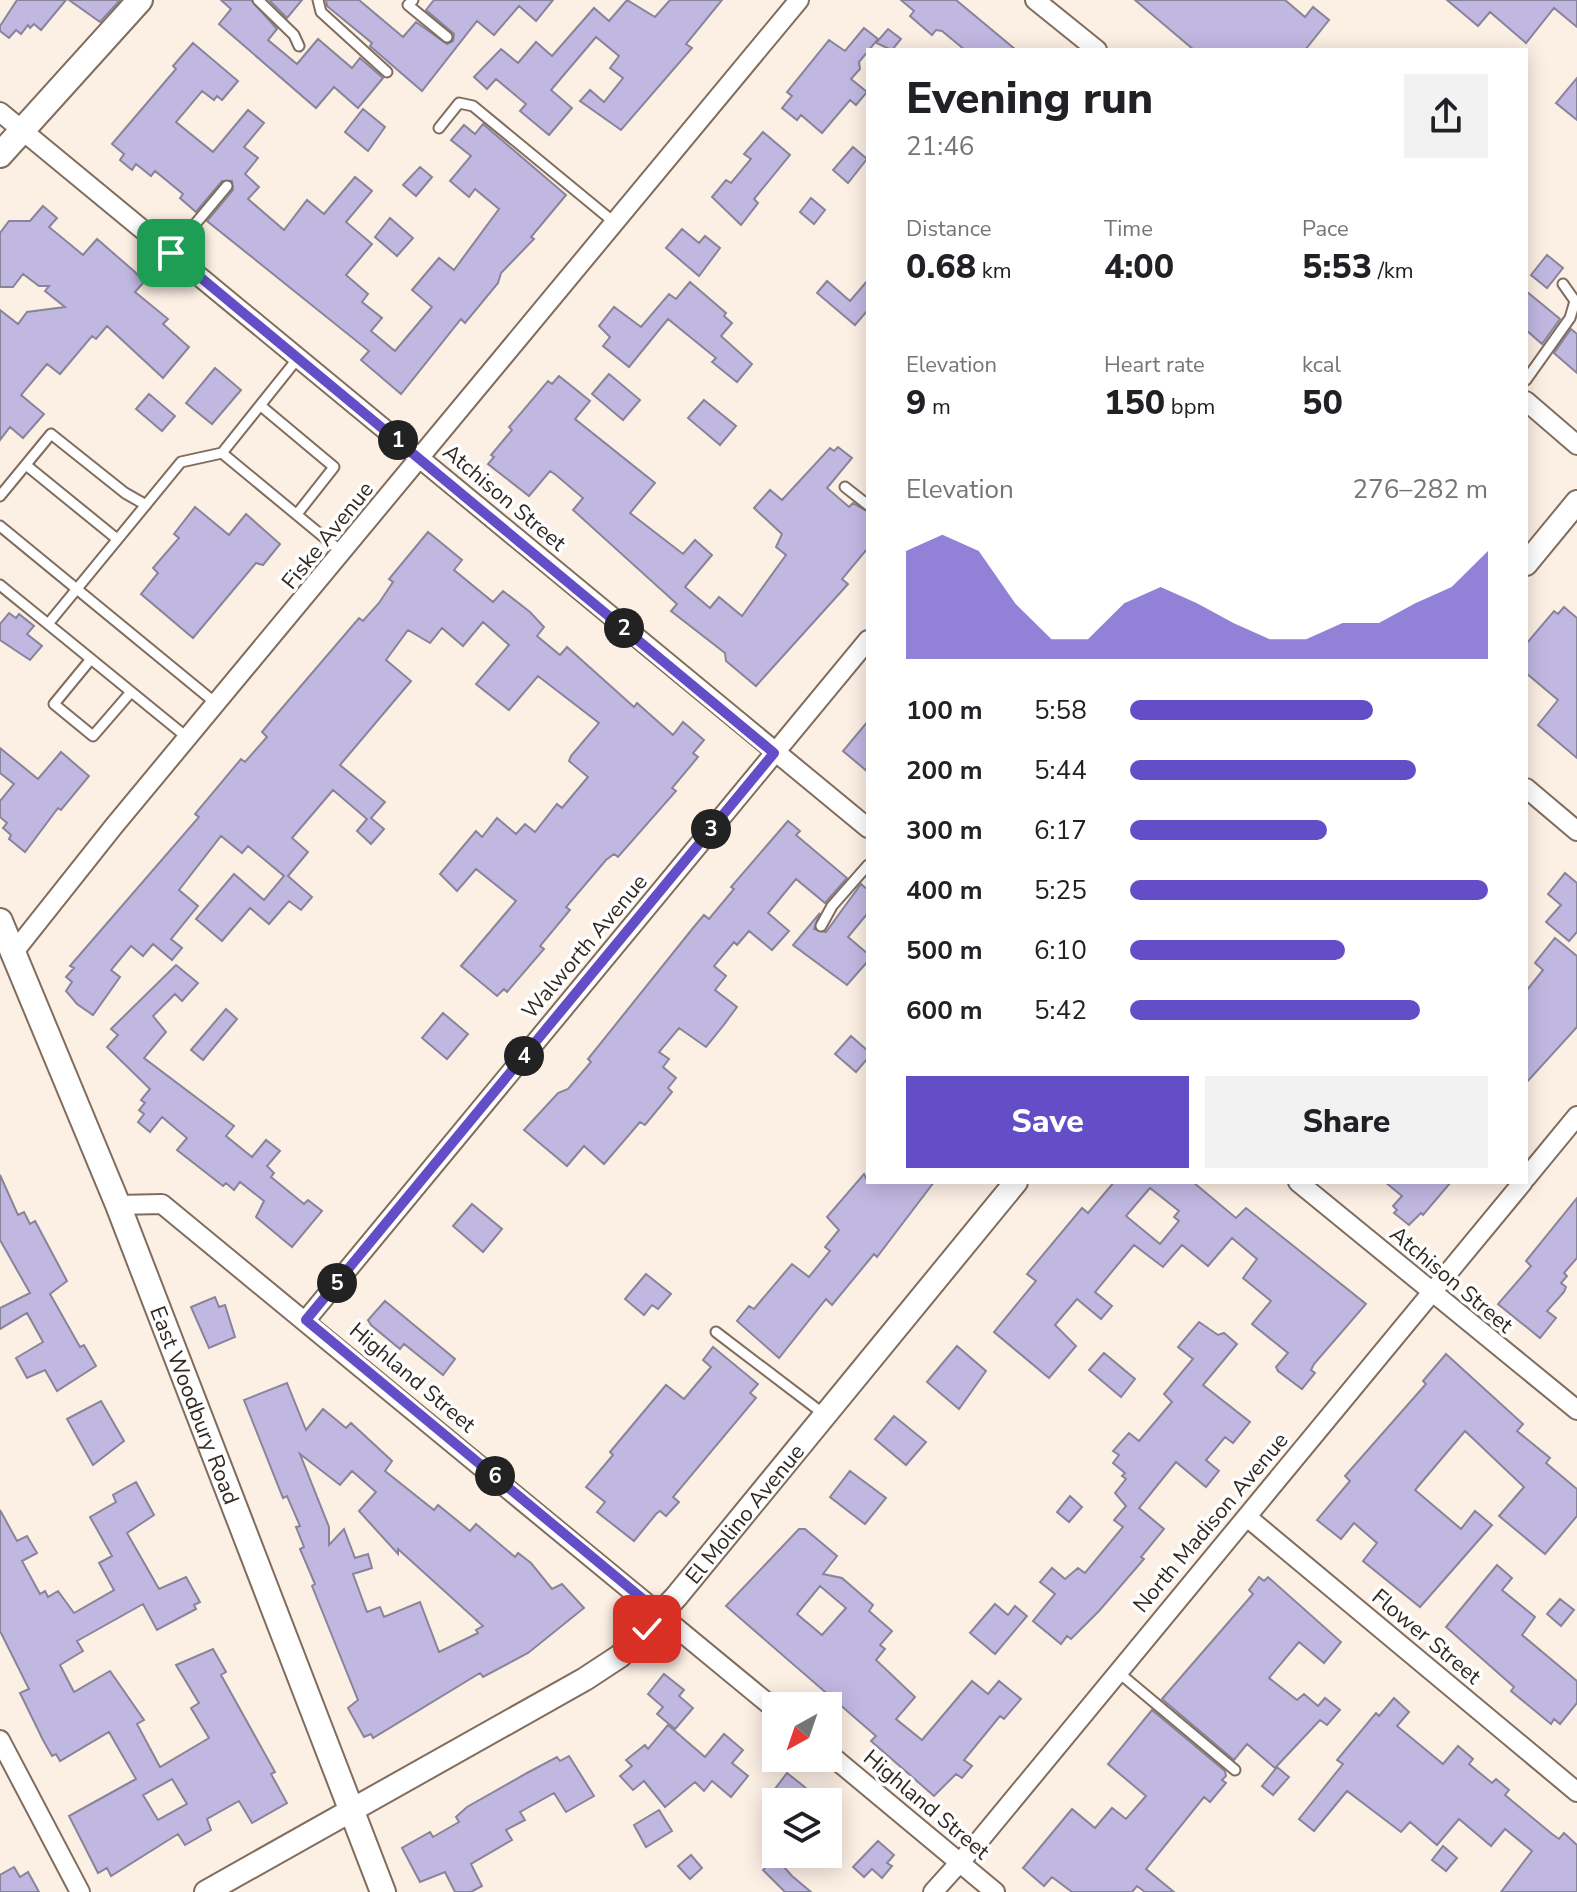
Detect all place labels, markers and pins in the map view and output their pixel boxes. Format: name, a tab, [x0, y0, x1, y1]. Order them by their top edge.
pin	[137, 219, 205, 287]
pin: 1	[378, 420, 418, 460]
pin: 2	[604, 608, 644, 648]
pin: 3	[691, 809, 731, 849]
pin: 4	[504, 1036, 544, 1076]
pin: 5	[317, 1263, 357, 1303]
pin: 6	[475, 1456, 515, 1496]
pin	[613, 1595, 681, 1663]

